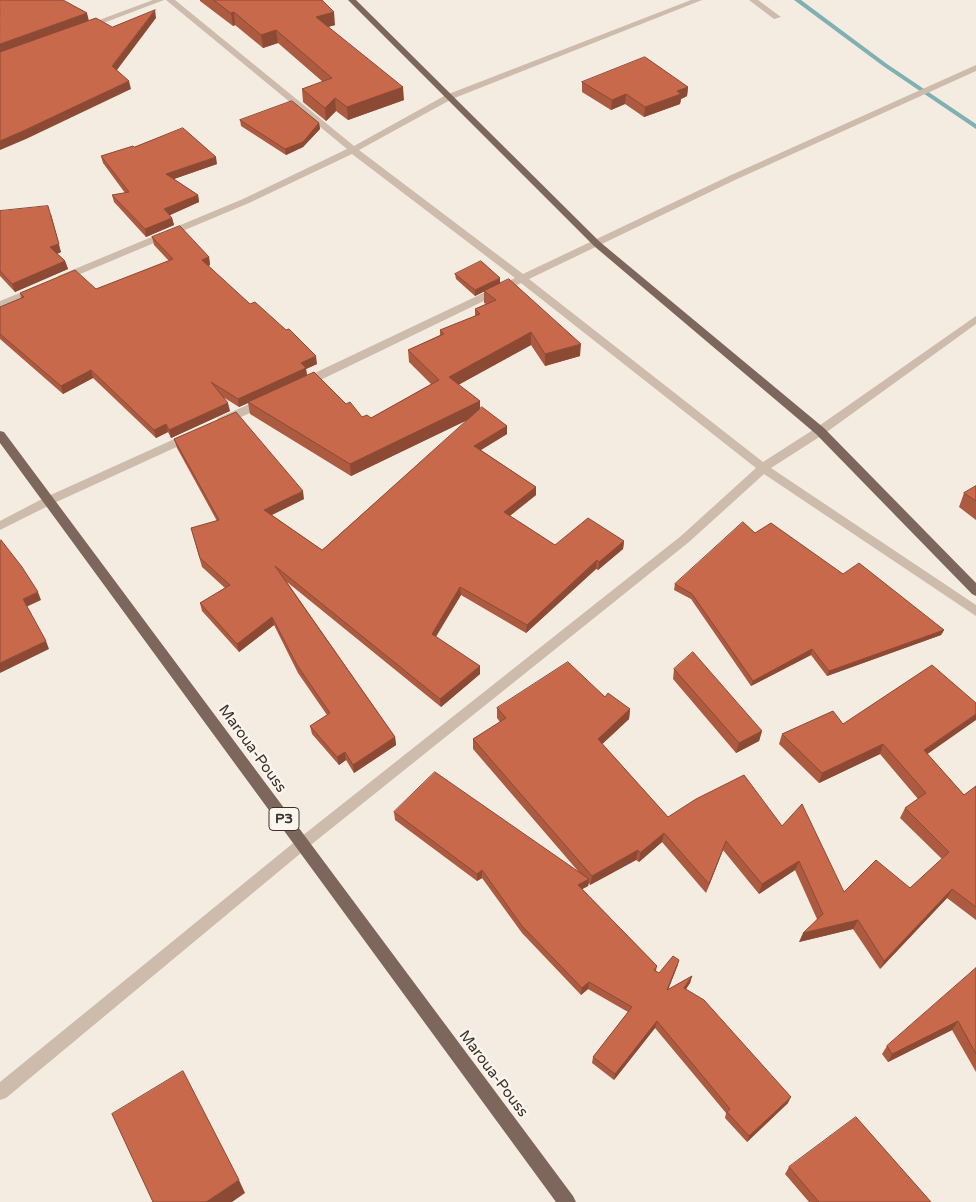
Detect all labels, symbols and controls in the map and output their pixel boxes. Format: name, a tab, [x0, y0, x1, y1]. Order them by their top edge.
street label: Maroua-Pouss	[214, 702, 290, 796]
road number: P3	[269, 808, 299, 831]
street label: Maroua-Pouss	[455, 1027, 531, 1121]

